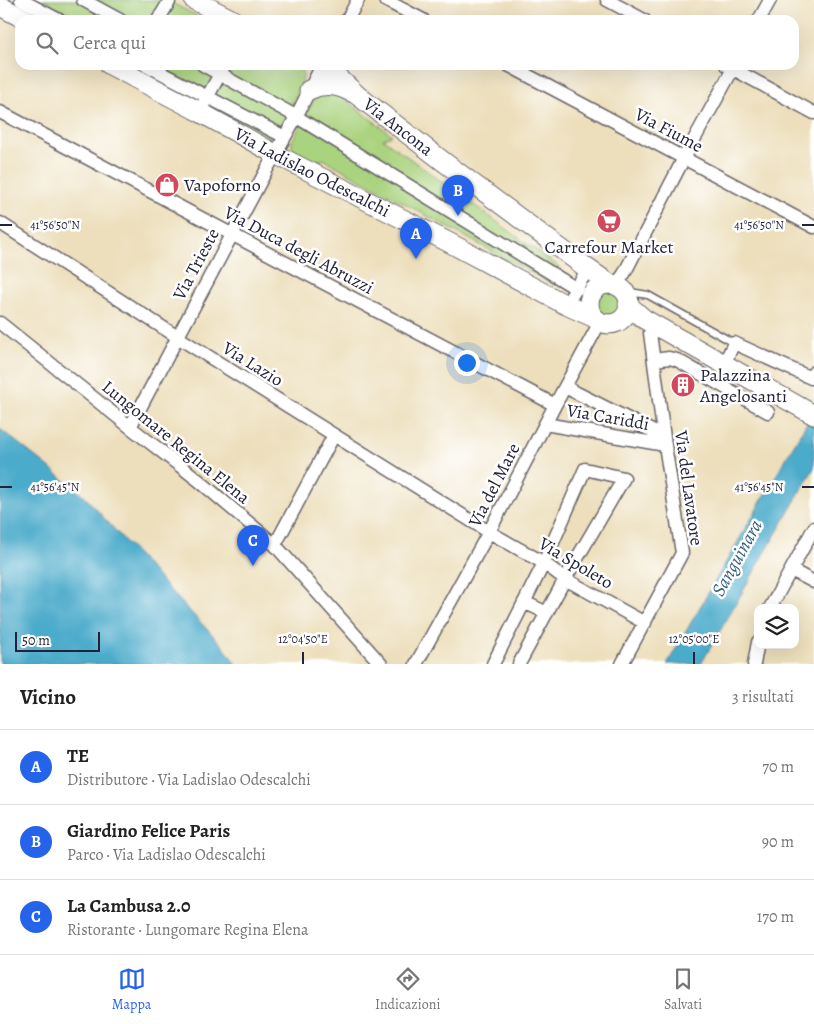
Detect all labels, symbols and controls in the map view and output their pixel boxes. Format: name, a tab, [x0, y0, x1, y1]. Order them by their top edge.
search box	[15, 15, 799, 70]
icon: search	[33, 29, 61, 57]
text: Cerca qui	[73, 30, 146, 56]
street label: Via Ancona	[358, 92, 439, 162]
street label: Via Fiume	[630, 102, 707, 158]
street label: Via Ladislao Odescalchi	[229, 121, 394, 223]
shop icon: Vapoforno	[154, 172, 180, 198]
place label: Vapoforno	[183, 173, 261, 197]
pin: B	[442, 175, 474, 216]
street label: Via Duca degli Abruzzi	[219, 200, 378, 300]
supermarket icon: Carrefour Market	[596, 208, 622, 234]
text: 41°56'50"N	[30, 217, 80, 233]
text: 41°56'50"N	[734, 217, 784, 233]
pin: A	[400, 218, 432, 259]
street label: Via Trieste	[167, 224, 225, 305]
place label: Carrefour Market	[544, 235, 674, 259]
street label: Via Lazio	[217, 336, 288, 392]
your location	[454, 350, 480, 376]
place label: Palazzina Angelosanti	[699, 363, 787, 408]
building icon: Palazzina Angelosanti	[670, 372, 696, 398]
street label: Lungomare Regina Elena	[97, 375, 256, 510]
street label: Via Cariddi	[564, 398, 651, 436]
street label: Via del Lavatore	[669, 428, 709, 547]
street label: Via del Mare	[462, 439, 525, 532]
text: 41°56'45"N	[31, 479, 80, 495]
text: 41°56'45"N	[735, 479, 784, 495]
water label: Sanguinara	[705, 515, 769, 601]
pin: C	[237, 525, 269, 566]
street label: Via Spoleto	[534, 531, 618, 595]
map controls	[754, 604, 799, 649]
button: layers	[754, 604, 799, 649]
scale bar	[15, 629, 100, 652]
text: 50 m	[22, 631, 50, 650]
text: 12°04'50"E	[278, 631, 328, 647]
text: 12°05'00"E	[669, 631, 719, 647]
text: Vicino	[20, 683, 76, 711]
text: 3 risultati	[732, 686, 794, 708]
text: TE	[67, 743, 89, 769]
text: A	[31, 756, 41, 778]
text: 70 m	[762, 756, 794, 778]
text: Distributore · Via Ladislao Odescalchi	[67, 769, 311, 791]
text: Giardino Felice Paris	[67, 818, 230, 844]
text: B	[31, 831, 41, 853]
text: 90 m	[762, 831, 794, 853]
text: Parco · Via Ladislao Odescalchi	[67, 844, 266, 866]
text: La Cambusa 2.0	[67, 893, 191, 919]
text: C	[31, 906, 41, 928]
text: 170 m	[757, 906, 794, 928]
text: Ristorante · Lungomare Regina Elena	[67, 919, 309, 941]
tab: Mappa	[112, 965, 151, 1014]
tab: Indicazioni	[375, 965, 440, 1014]
tab: Salvati	[664, 965, 702, 1014]

